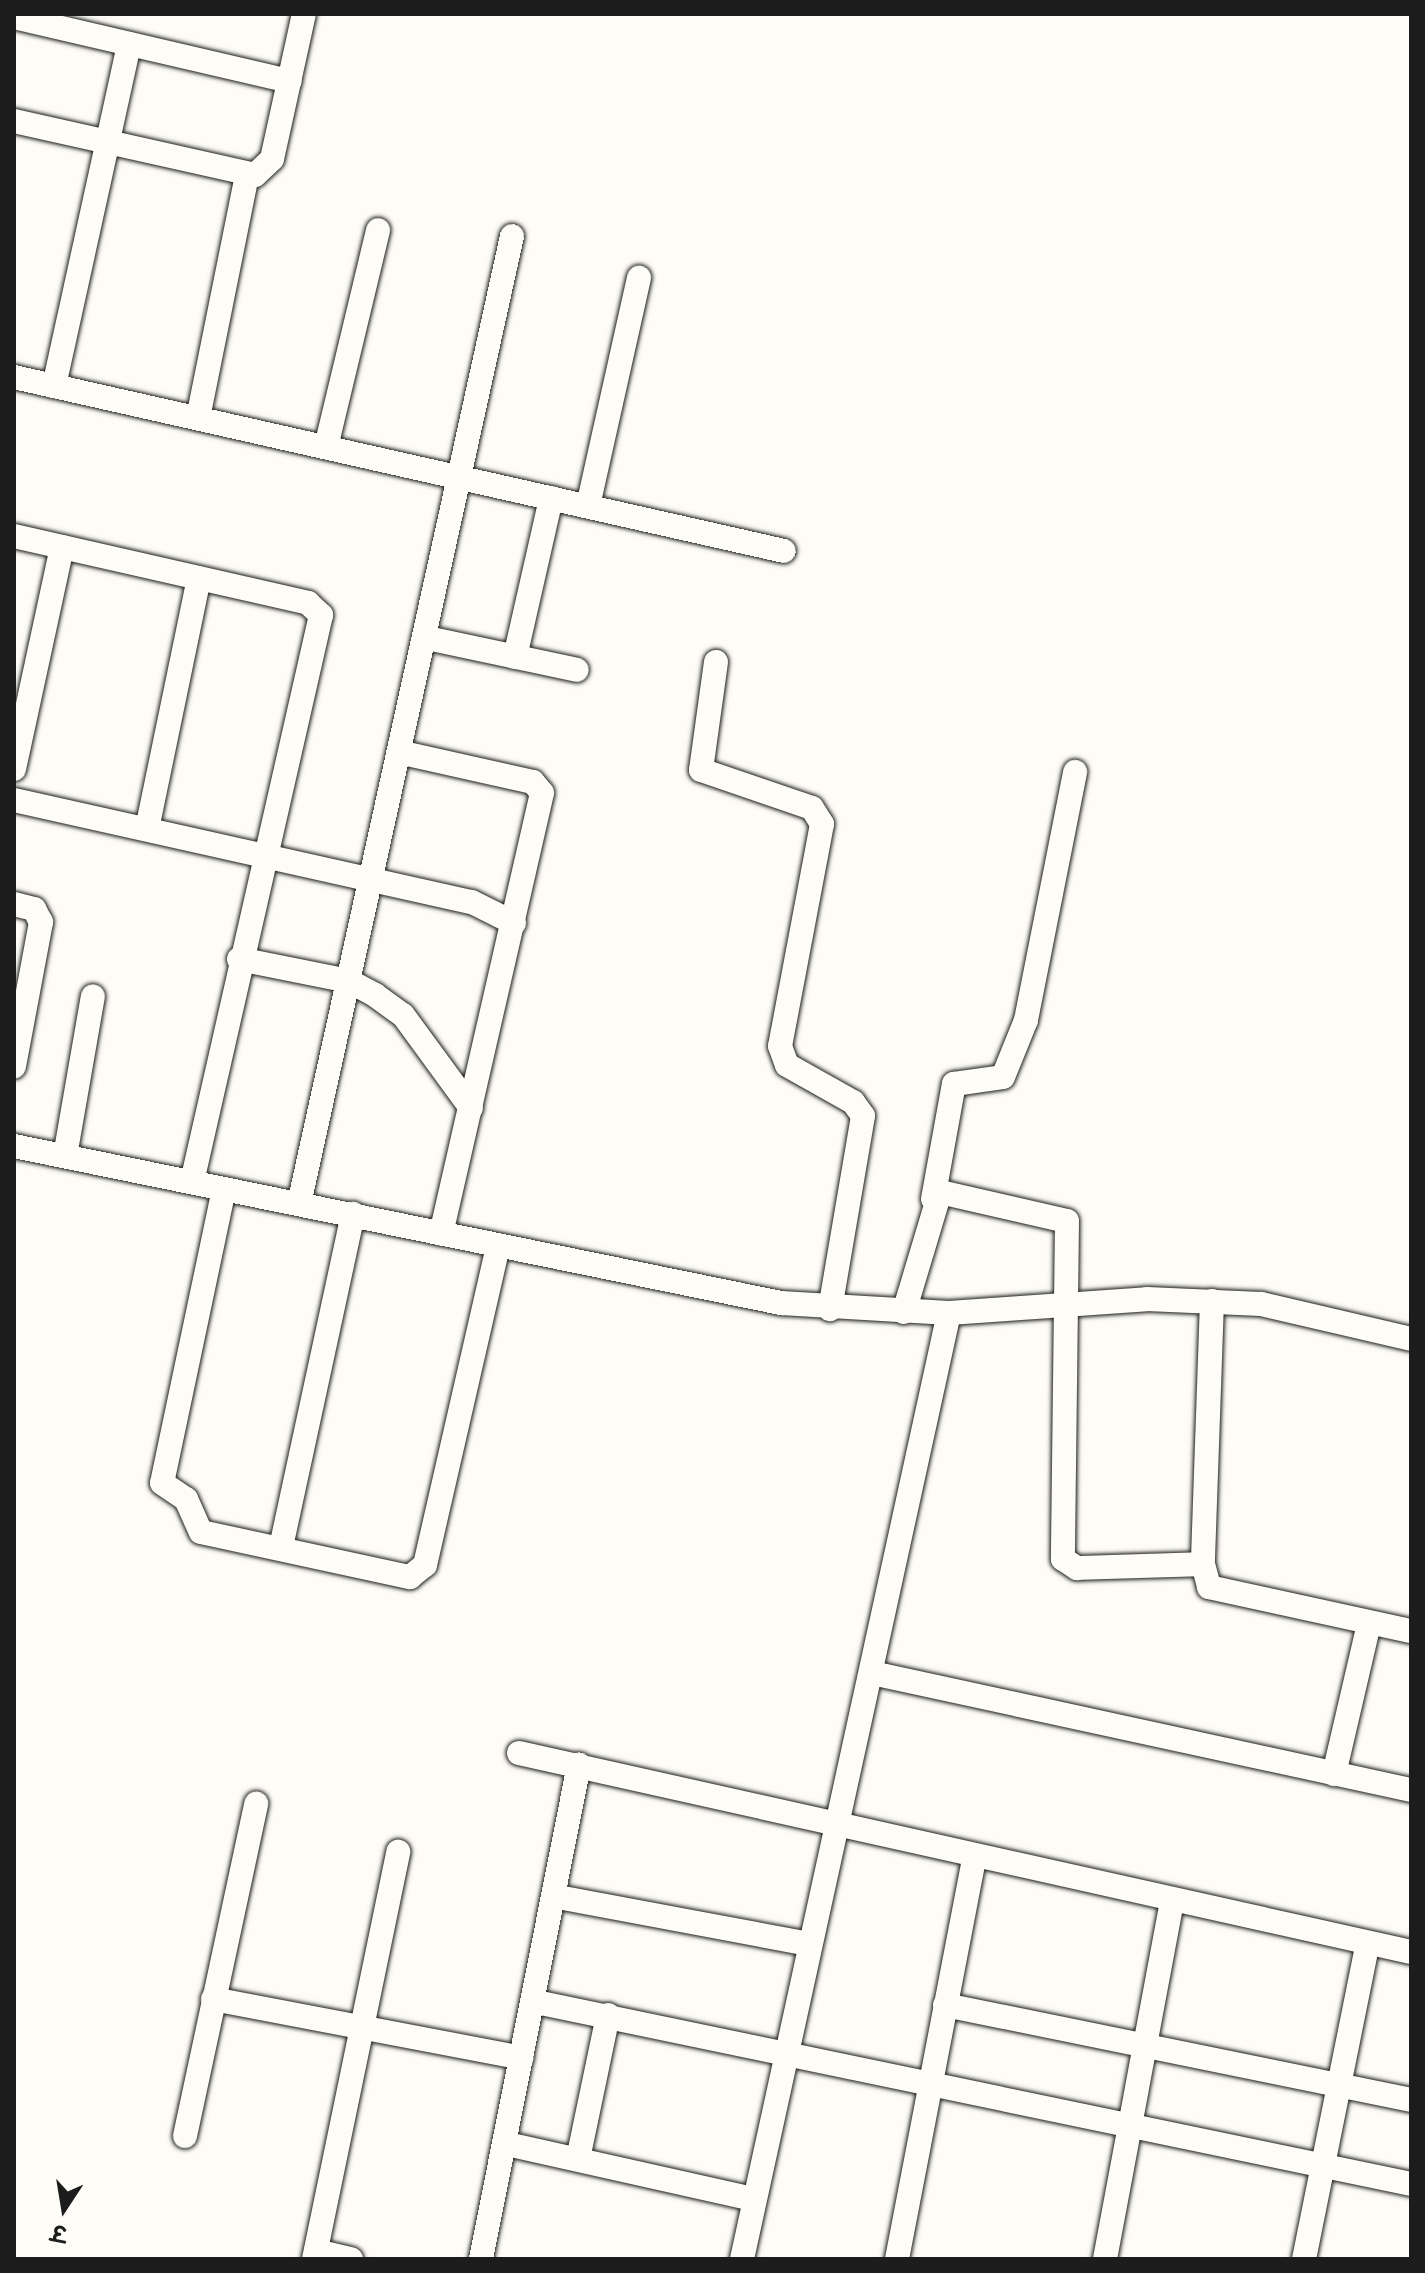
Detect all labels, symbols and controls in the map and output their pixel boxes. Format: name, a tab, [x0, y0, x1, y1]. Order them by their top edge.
north arrow	[24, 2169, 104, 2249]
text: उ	[49, 2217, 69, 2249]

